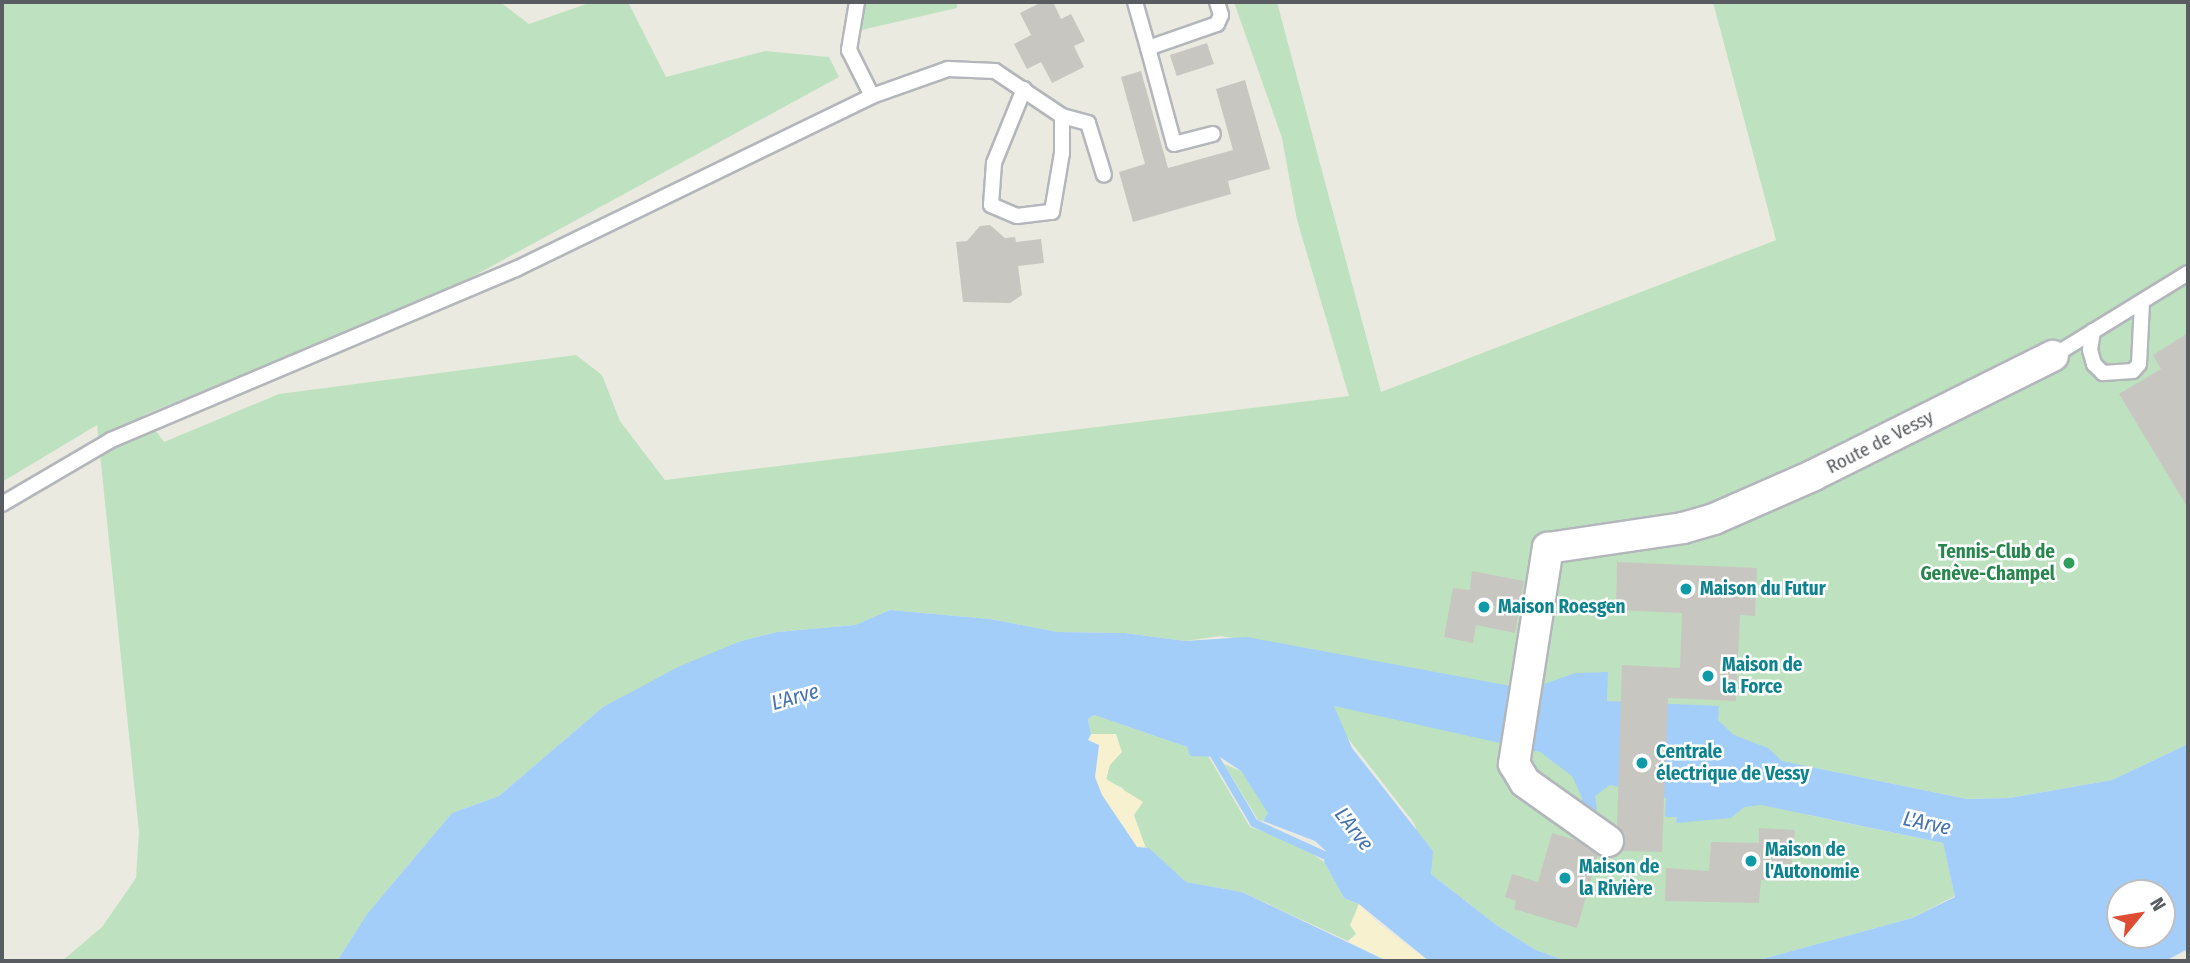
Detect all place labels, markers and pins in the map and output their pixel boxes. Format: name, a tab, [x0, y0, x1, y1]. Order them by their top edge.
place label: Tennis-Club de Genève-Champel	[1920, 541, 2055, 585]
marker: Tennis-Club de Genève-Champel	[2061, 555, 2077, 571]
place label: Maison du Futur	[1700, 578, 1826, 600]
marker: Maison du Futur	[1678, 581, 1694, 597]
place label: Maison Roesgen	[1498, 596, 1626, 618]
marker: Maison Roesgen	[1476, 599, 1492, 615]
place label: Maison de la Force	[1722, 654, 1802, 698]
marker: Maison de la Force	[1700, 668, 1716, 684]
place label: Centrale électrique de Vessy	[1656, 741, 1809, 785]
marker: Centrale électrique de Vessy	[1634, 755, 1650, 771]
place label: Maison de l'Autonomie	[1765, 839, 1859, 883]
marker: Maison de l'Autonomie	[1743, 853, 1759, 869]
place label: Maison de la Rivière	[1579, 856, 1659, 900]
marker: Maison de la Rivière	[1557, 870, 1573, 886]

